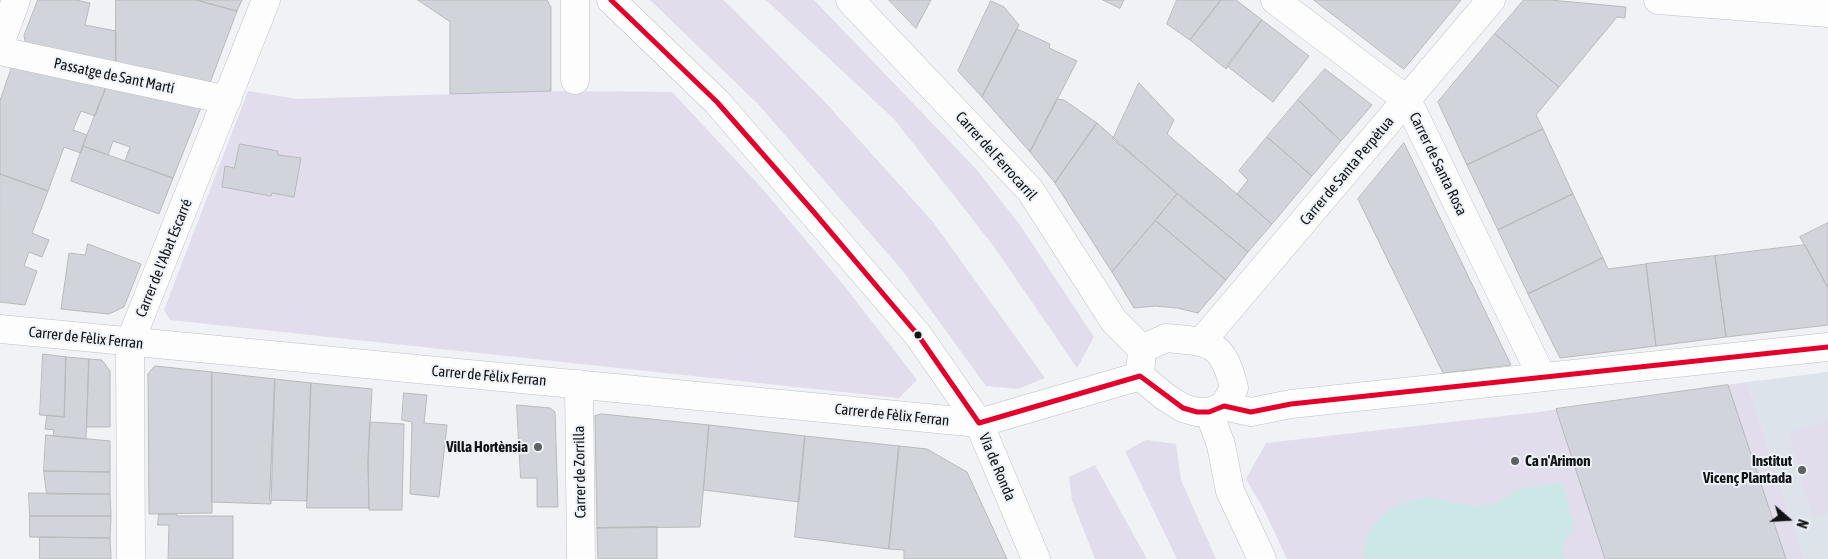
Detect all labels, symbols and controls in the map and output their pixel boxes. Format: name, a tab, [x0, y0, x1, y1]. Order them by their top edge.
street label: Passatge de Sant Martí	[52, 54, 176, 98]
street label: Carrer del Ferrocarril	[951, 108, 1041, 204]
street label: Carrer de Santa Rosa	[1405, 109, 1471, 219]
street label: Carrer de Santa Perpètua	[1296, 113, 1398, 229]
street label: Carrer de l'Abat Escarré	[132, 196, 196, 320]
street label: Carrer de Fèlix Ferran	[28, 323, 144, 353]
unlabelled marker	[913, 330, 923, 340]
street label: Carrer de Fèlix Ferran	[431, 362, 547, 390]
street label: Carrer de Fèlix Ferran	[834, 400, 950, 430]
street label: Carrer de Zorrilla	[570, 425, 590, 519]
street label: Via de Ronda	[975, 430, 1019, 504]
place label: Villa Hortènsia	[446, 438, 528, 456]
marker: Villa Hortènsia	[532, 441, 544, 453]
place label: Ca n'Arimon	[1525, 452, 1591, 470]
place label: Institut Vicenç Plantada	[1703, 452, 1792, 487]
marker: Ca n'Arimon	[1509, 455, 1521, 467]
marker: Institut Vicenç Plantada	[1796, 464, 1808, 476]
north arrow	[1763, 494, 1813, 544]
text: N	[1793, 517, 1811, 530]

